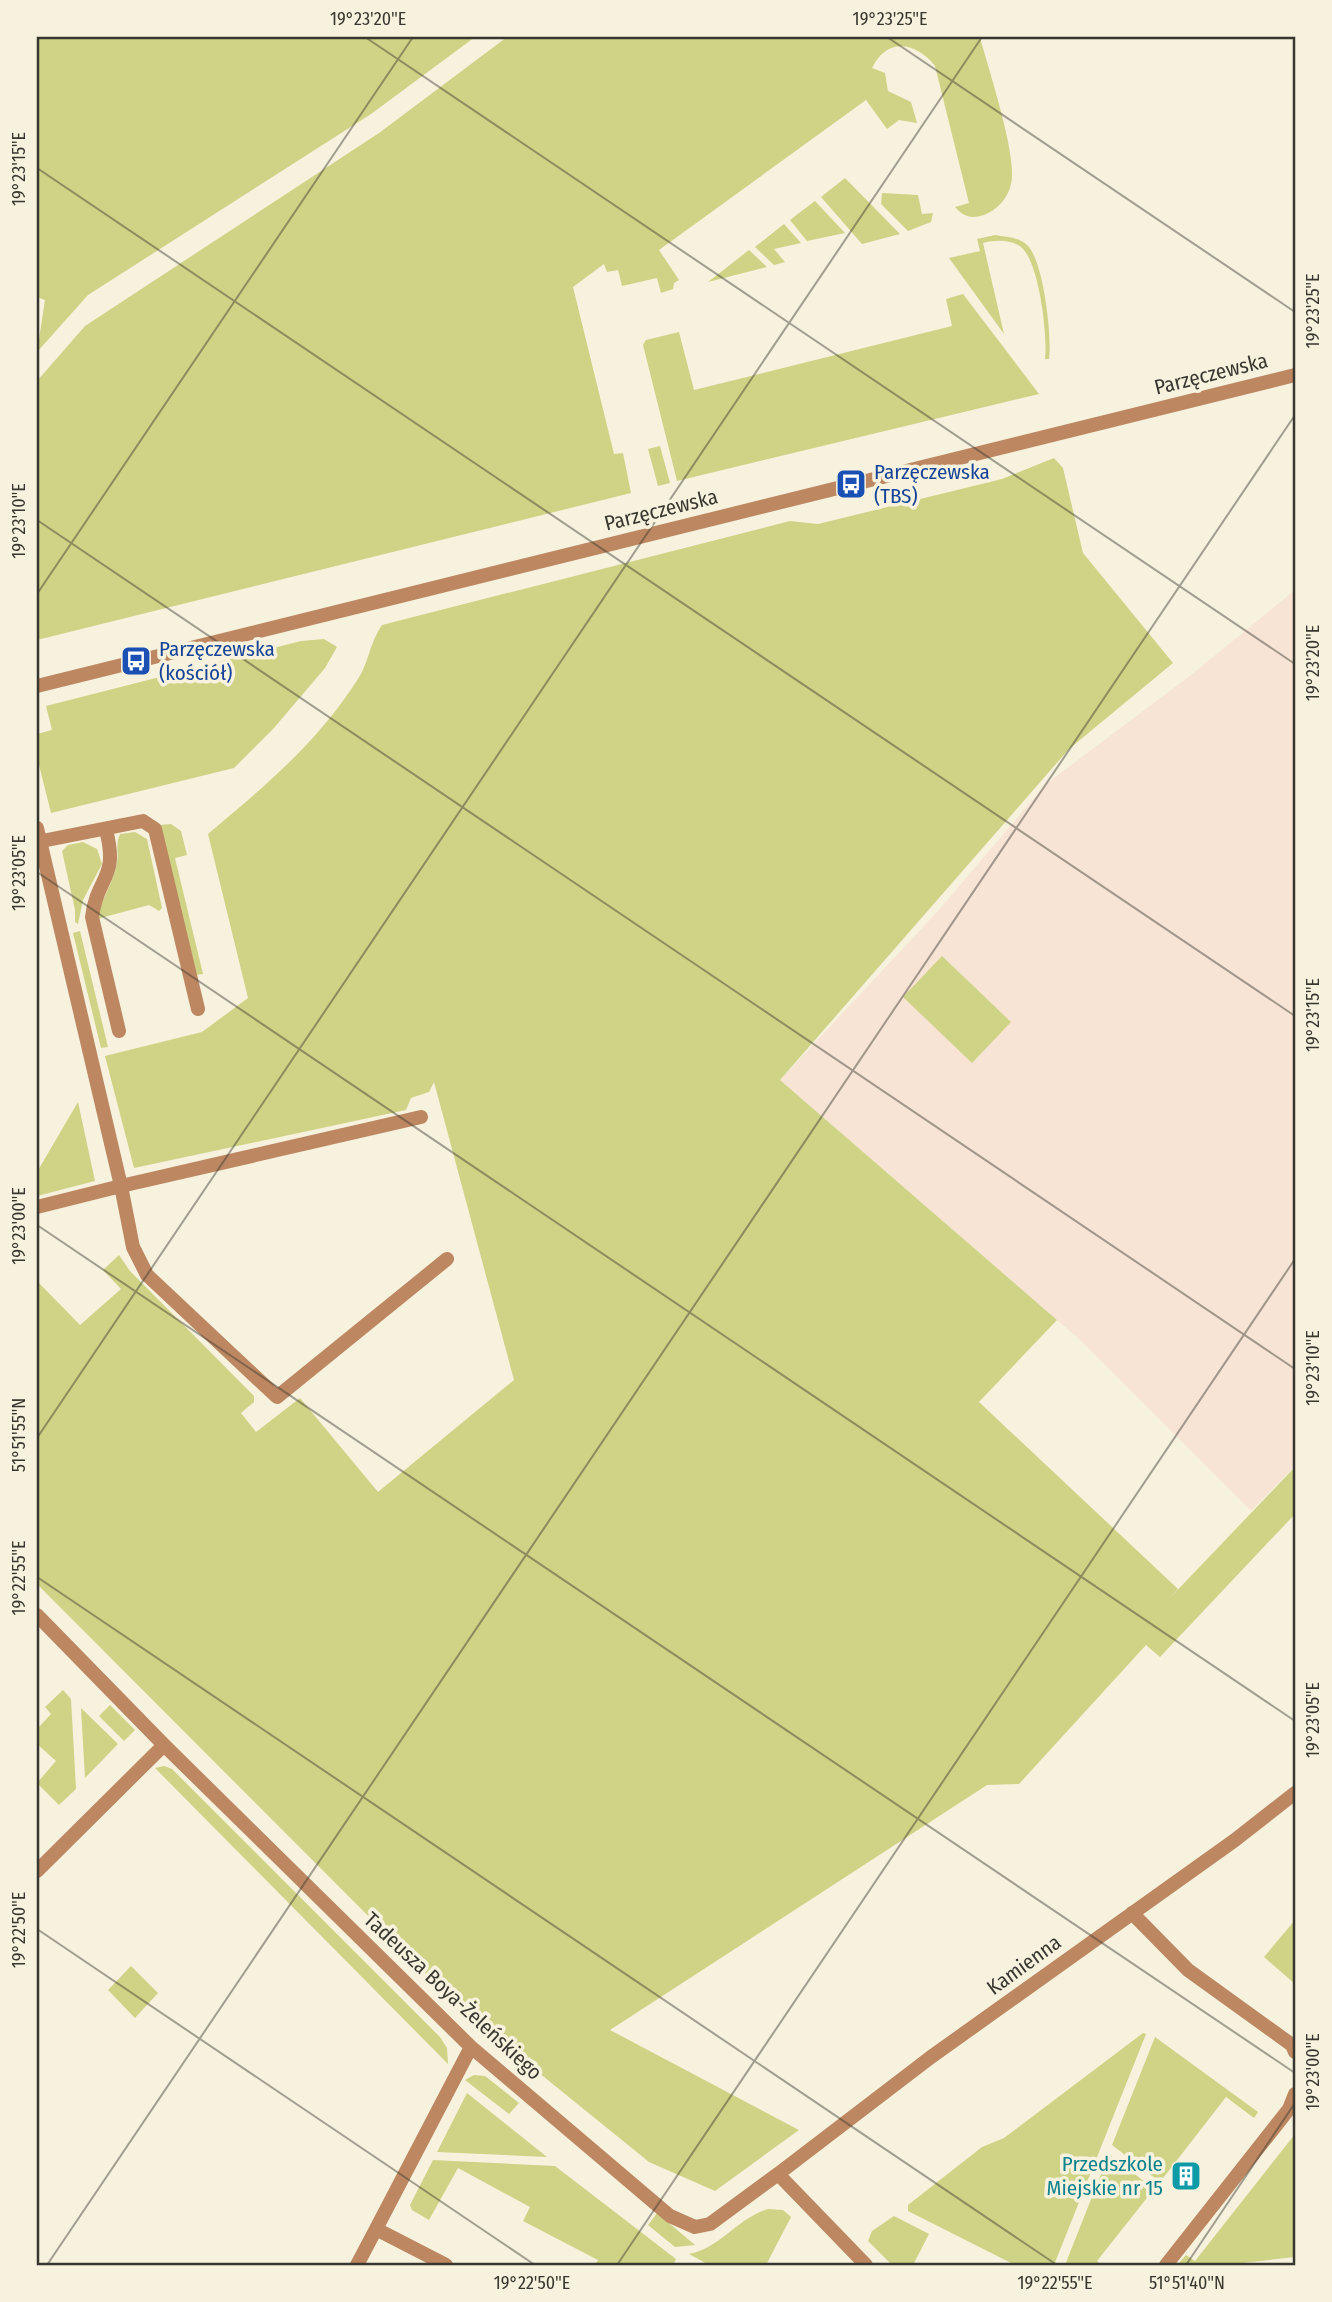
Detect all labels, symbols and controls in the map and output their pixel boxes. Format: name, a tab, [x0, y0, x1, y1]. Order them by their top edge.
text: 19°23'20"E	[330, 8, 406, 30]
text: 19°23'25"E	[853, 8, 927, 30]
text: 19°23'15"E	[8, 132, 30, 206]
text: 19°23'25"E	[1302, 274, 1324, 348]
street label: Parzęczewska	[1152, 347, 1270, 401]
place label: Parzęczewska (TBS)	[874, 459, 990, 509]
bus stop icon: Parzęczewska (TBS)	[834, 467, 868, 501]
text: 19°23'10"E	[8, 483, 30, 559]
street label: Parzęczewska	[602, 483, 720, 537]
text: 19°23'20"E	[1302, 625, 1324, 701]
place label: Parzęczewska (kościół)	[159, 636, 275, 686]
bus stop icon: Parzęczewska (kościół)	[119, 644, 153, 678]
text: 19°23'05"E	[8, 835, 30, 911]
text: 19°23'15"E	[1302, 978, 1324, 1052]
text: 19°23'00"E	[8, 1187, 30, 1265]
text: 19°23'10"E	[1302, 1330, 1324, 1406]
text: 51°51'55"N	[8, 1398, 30, 1472]
text: 19°22'55"E	[8, 1541, 30, 1615]
text: 19°23'05"E	[1302, 1682, 1324, 1758]
text: 19°22'50"E	[8, 1892, 30, 1968]
street label: Tadeusza Boya-Żeleńskiego	[358, 1907, 548, 2085]
street label: Kamienna	[982, 1929, 1066, 2001]
text: 19°23'00"E	[1302, 2033, 1324, 2111]
place label: Przedszkole Miejskie nr 15	[1047, 2151, 1163, 2201]
building icon: Przedszkole Miejskie nr 15	[1169, 2159, 1203, 2193]
text: 19°22'50"E	[494, 2272, 570, 2294]
text: 19°22'55"E	[1018, 2272, 1092, 2294]
text: 51°51'40"N	[1149, 2272, 1225, 2294]

